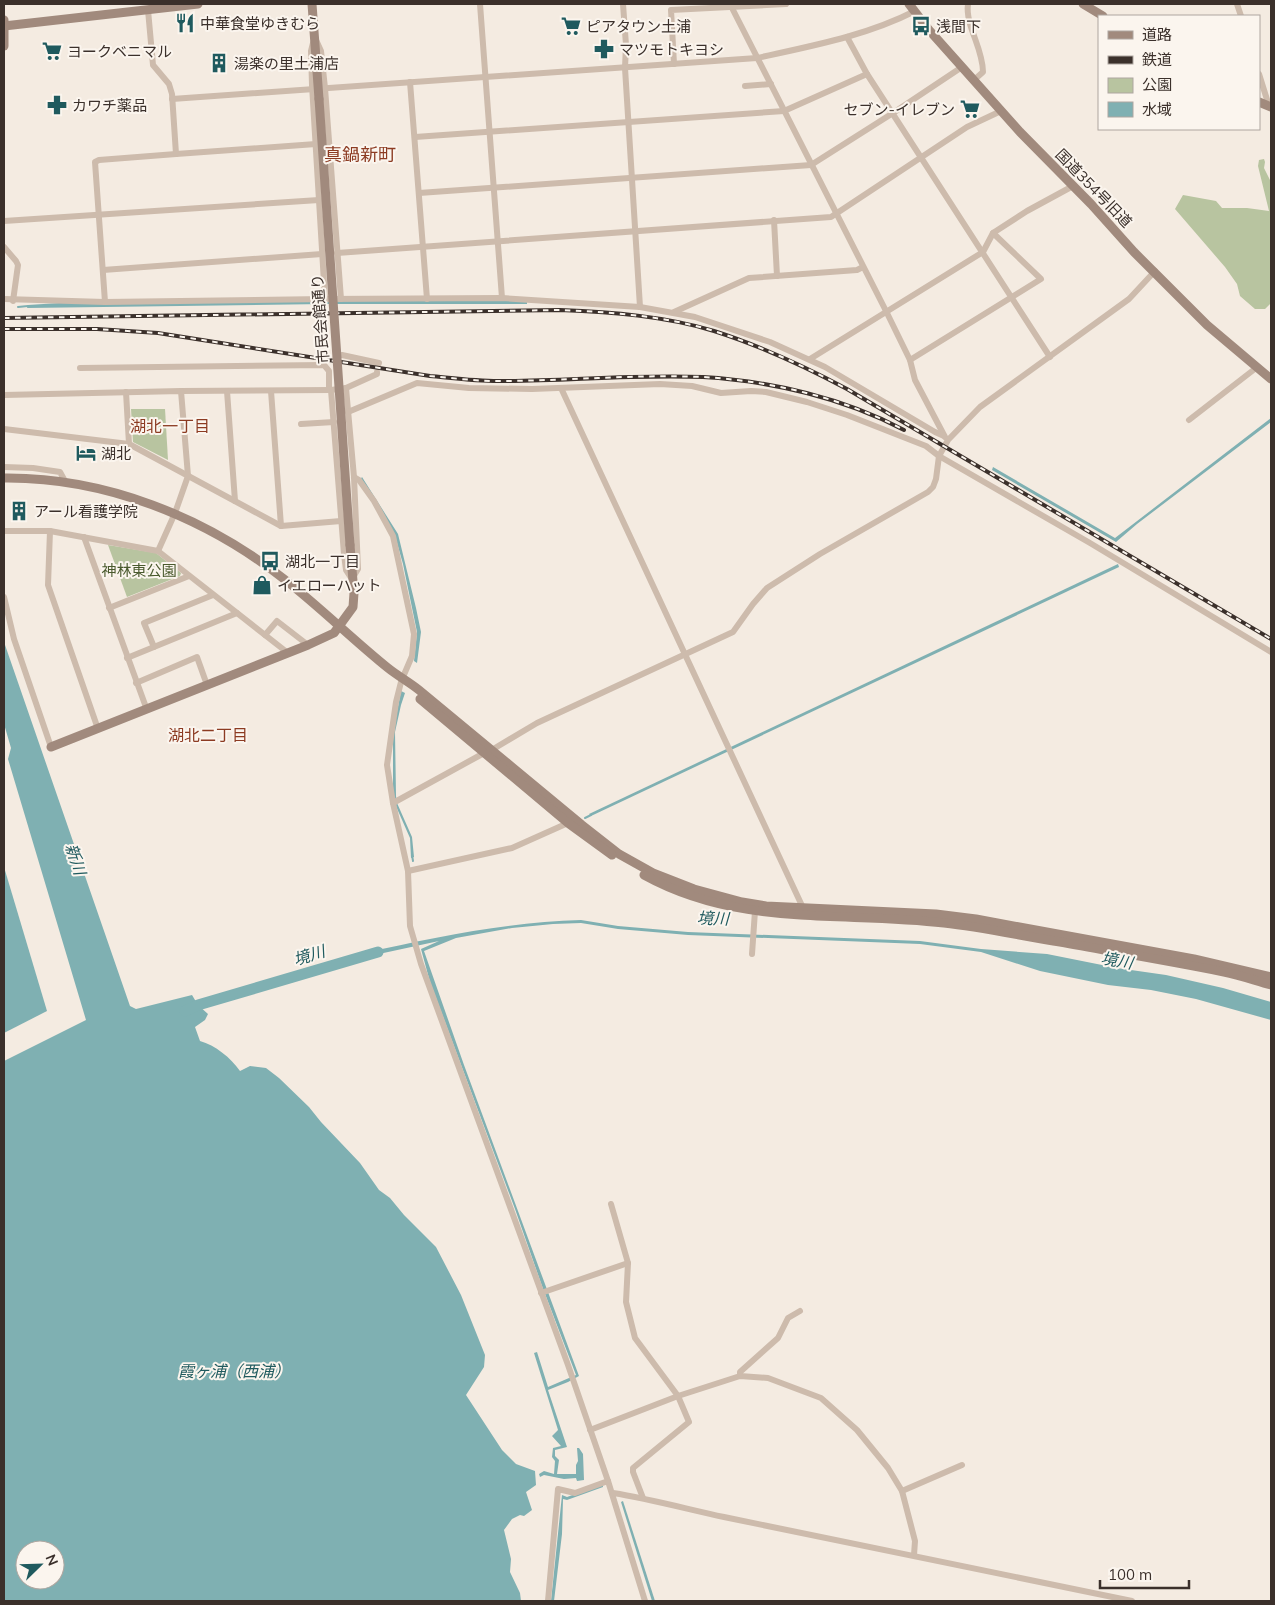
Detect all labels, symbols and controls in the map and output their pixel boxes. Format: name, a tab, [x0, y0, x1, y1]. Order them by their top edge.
restaurant icon: 中華食堂ゆきむら	[174, 12, 196, 34]
place label: 中華食堂ゆきむら	[200, 14, 320, 33]
supermarket icon: ピアタウン土浦	[560, 15, 582, 37]
bus stop icon: 浅間下	[910, 15, 932, 37]
legend	[1098, 15, 1260, 130]
place label: ピアタウン土浦	[586, 17, 691, 36]
place label: 浅間下	[936, 17, 981, 36]
text: 道路	[1142, 25, 1172, 44]
pharmacy icon: マツモトキヨシ	[593, 38, 615, 60]
supermarket icon: ヨークベニマル	[41, 40, 63, 62]
place label: マツモトキヨシ	[619, 40, 724, 59]
place label: ヨークベニマル	[67, 42, 172, 61]
text: 鉄道	[1142, 50, 1172, 69]
building icon: 湯楽の里土浦店	[208, 52, 230, 74]
place label: 湯楽の里土浦店	[234, 54, 339, 73]
text: 公園	[1142, 75, 1172, 94]
pharmacy icon: カワチ薬品	[46, 94, 68, 116]
place label: カワチ薬品	[72, 96, 147, 115]
supermarket icon: セブン-イレブン	[959, 98, 981, 120]
place label: セブン-イレブン	[844, 100, 955, 119]
text: 水域	[1142, 100, 1172, 119]
district label: 真鍋新町	[324, 143, 396, 166]
street label: 国道354号旧道	[1052, 145, 1136, 231]
street label: 市民会館通り	[307, 273, 333, 365]
district label: 湖北一丁目	[130, 416, 210, 436]
hotel icon: 湖北	[75, 442, 97, 464]
place label: 湖北	[101, 444, 131, 463]
building icon: アール看護学院	[8, 500, 30, 522]
place label: アール看護学院	[34, 502, 138, 521]
bus stop icon: 湖北一丁目	[259, 550, 281, 572]
place label: 湖北一丁目	[285, 552, 360, 571]
park label: 神林東公園	[101, 561, 177, 580]
shop icon: イエローハット	[251, 574, 273, 596]
place label: イエローハット	[277, 576, 382, 595]
district label: 湖北二丁目	[168, 725, 248, 745]
water label: 新川	[62, 841, 91, 879]
water label: 境川	[697, 907, 731, 929]
water label: 境川	[291, 940, 329, 969]
water label: 境川	[1099, 947, 1136, 973]
water label: 霞ヶ浦（西浦）	[178, 1361, 290, 1381]
north arrow	[15, 1540, 65, 1590]
text: N	[42, 1552, 62, 1568]
scale bar	[1100, 1558, 1189, 1590]
text: 100 m	[1108, 1565, 1152, 1584]

